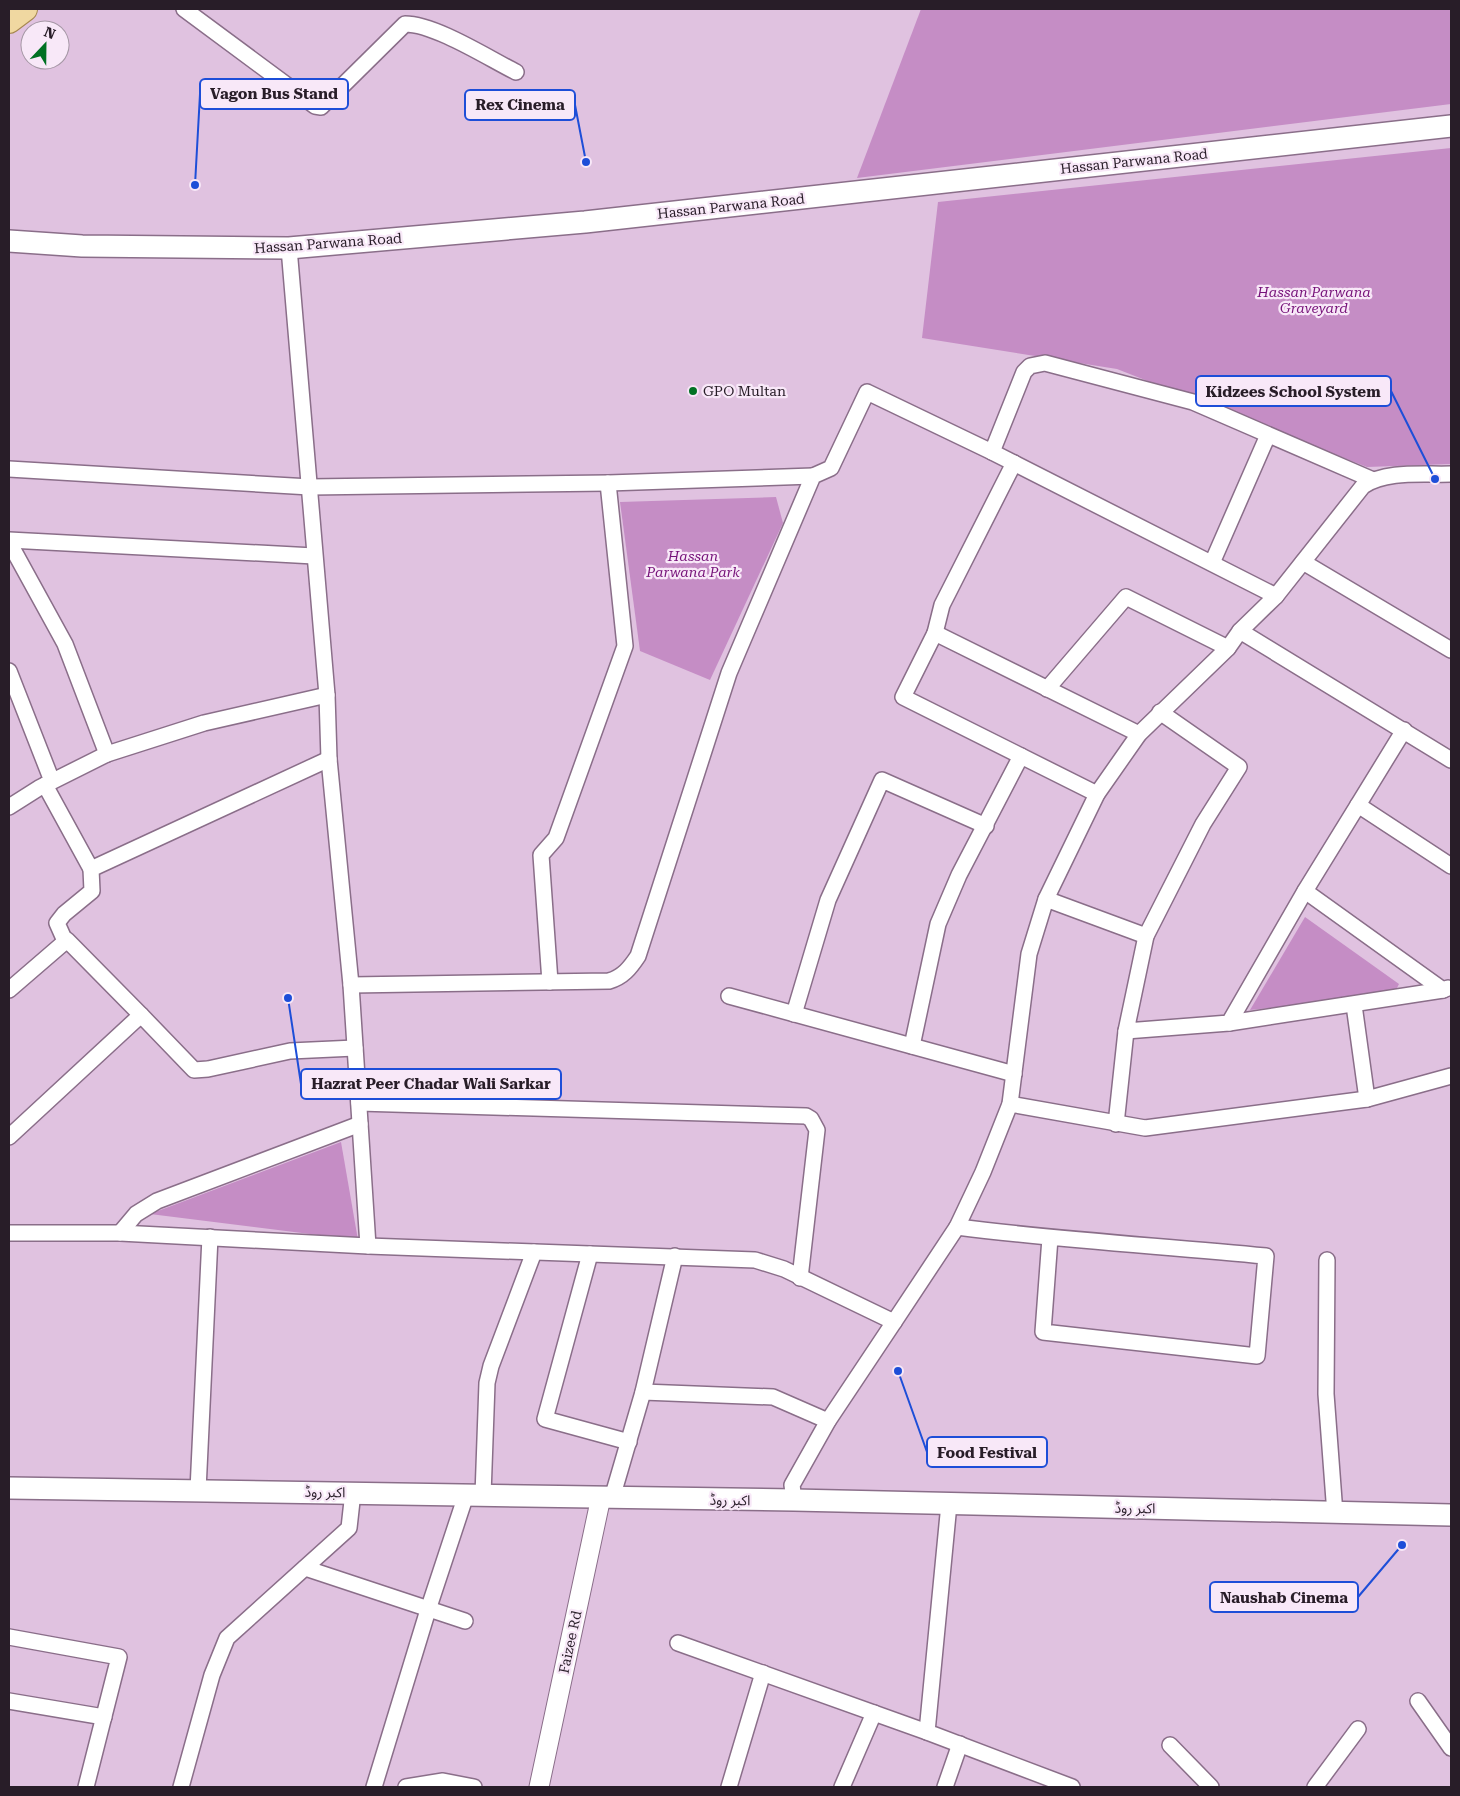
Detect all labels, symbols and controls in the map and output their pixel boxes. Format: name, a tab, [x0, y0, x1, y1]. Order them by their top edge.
north arrow	[20, 20, 70, 70]
text: N	[42, 24, 58, 42]
callout: Vagon Bus Stand	[200, 79, 348, 109]
text: Vagon Bus Stand	[210, 85, 338, 103]
callout: Rex Cinema	[465, 90, 575, 120]
text: Rex Cinema	[475, 96, 565, 114]
street label: Hassan Parwana Road	[1059, 145, 1209, 177]
street label: Hassan Parwana Road	[656, 190, 806, 222]
street label: Hassan Parwana Road	[254, 230, 402, 256]
park label: Hassan Parwana Graveyard	[1256, 284, 1371, 316]
callout: Kidzees School System	[1196, 376, 1391, 406]
place label: GPO Multan	[703, 383, 786, 399]
text: Kidzees School System	[1205, 383, 1381, 401]
marker: GPO Multan	[687, 385, 699, 397]
park label: Hassan Parwana Park	[645, 548, 740, 580]
callout: Hazrat Peer Chadar Wali Sarkar	[301, 1069, 561, 1099]
text: Hazrat Peer Chadar Wali Sarkar	[311, 1075, 551, 1093]
callout: Food Festival	[927, 1437, 1047, 1467]
text: Food Festival	[937, 1444, 1037, 1462]
street label: اکبر روڈ	[304, 1484, 346, 1501]
street label: اکبر روڈ	[709, 1492, 751, 1509]
street label: اکبر روڈ	[1114, 1500, 1156, 1517]
callout: Naushab Cinema	[1210, 1582, 1358, 1612]
text: Naushab Cinema	[1220, 1589, 1348, 1607]
street label: Faizee Rd	[556, 1609, 584, 1675]

